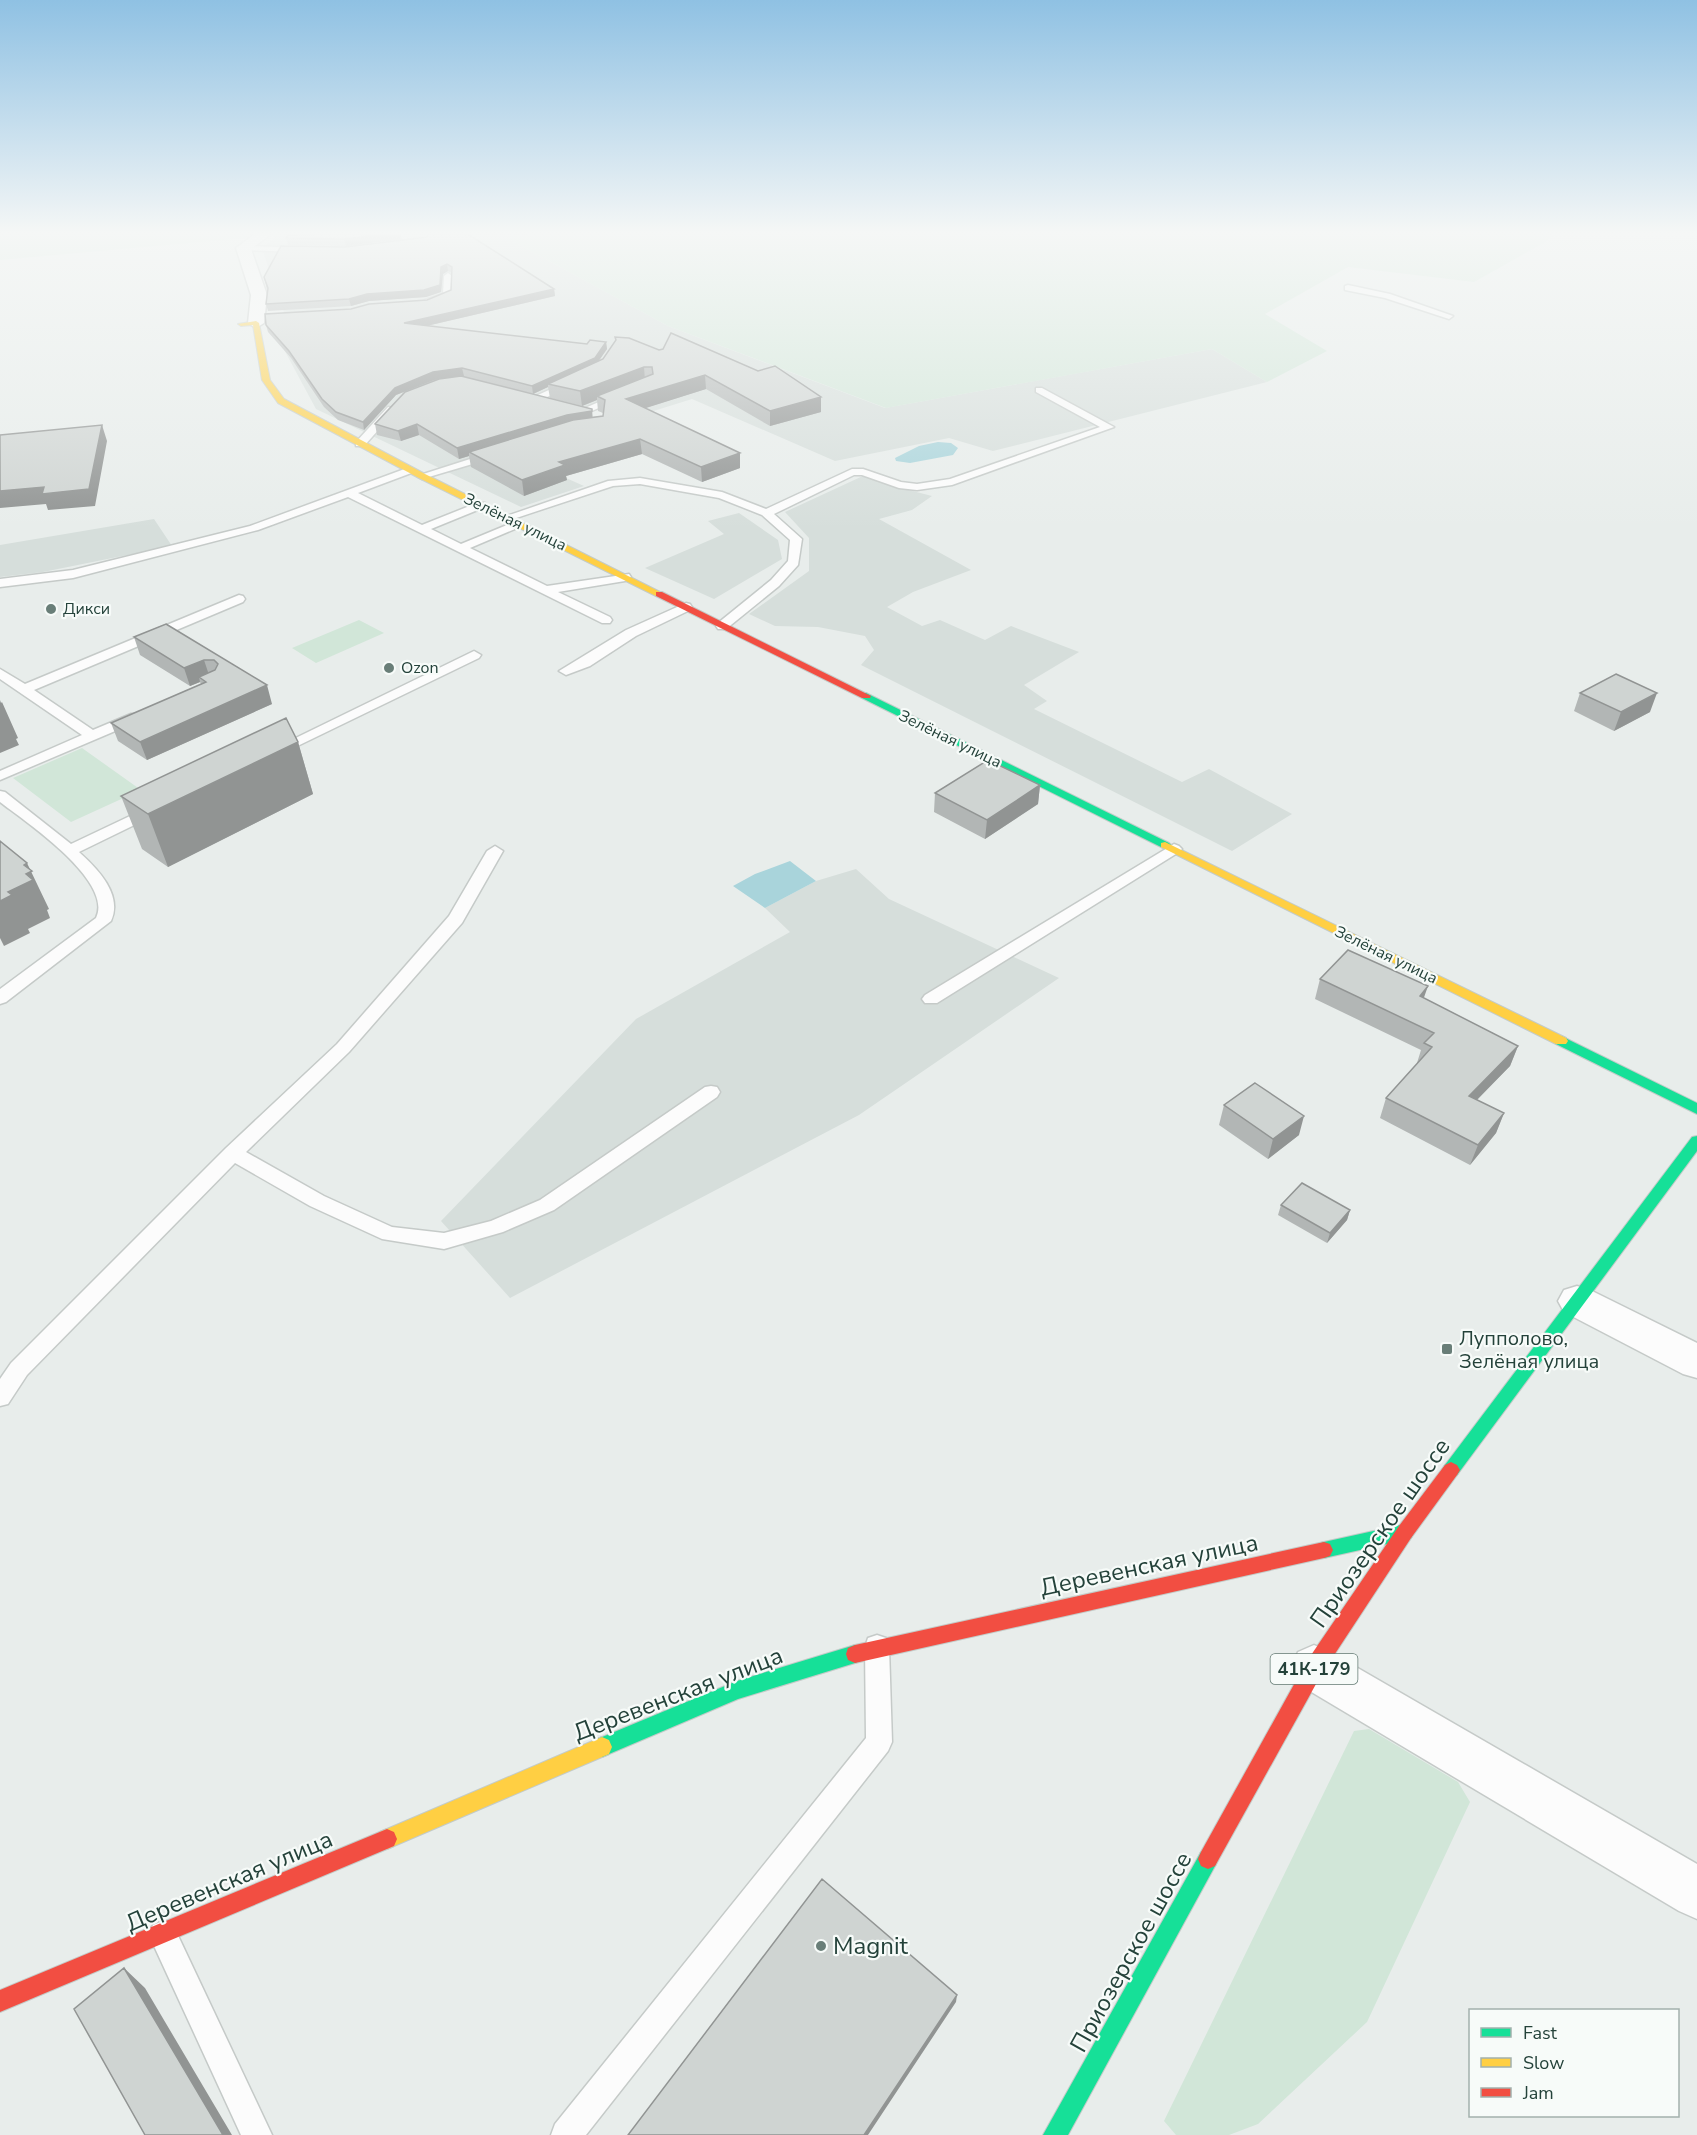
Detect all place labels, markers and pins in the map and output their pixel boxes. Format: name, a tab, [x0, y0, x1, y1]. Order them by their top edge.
place label: Дикси	[63, 598, 110, 620]
marker: Дикси	[44, 602, 58, 616]
place label: Ozon	[401, 657, 439, 679]
marker: Ozon	[382, 661, 396, 675]
place label: Лупполово, Зелёная улица	[1459, 1325, 1599, 1375]
marker: Лупполово, Зелёная улица	[1440, 1342, 1454, 1356]
place label: Magnit	[833, 1930, 909, 1962]
marker: Magnit	[814, 1939, 828, 1953]

